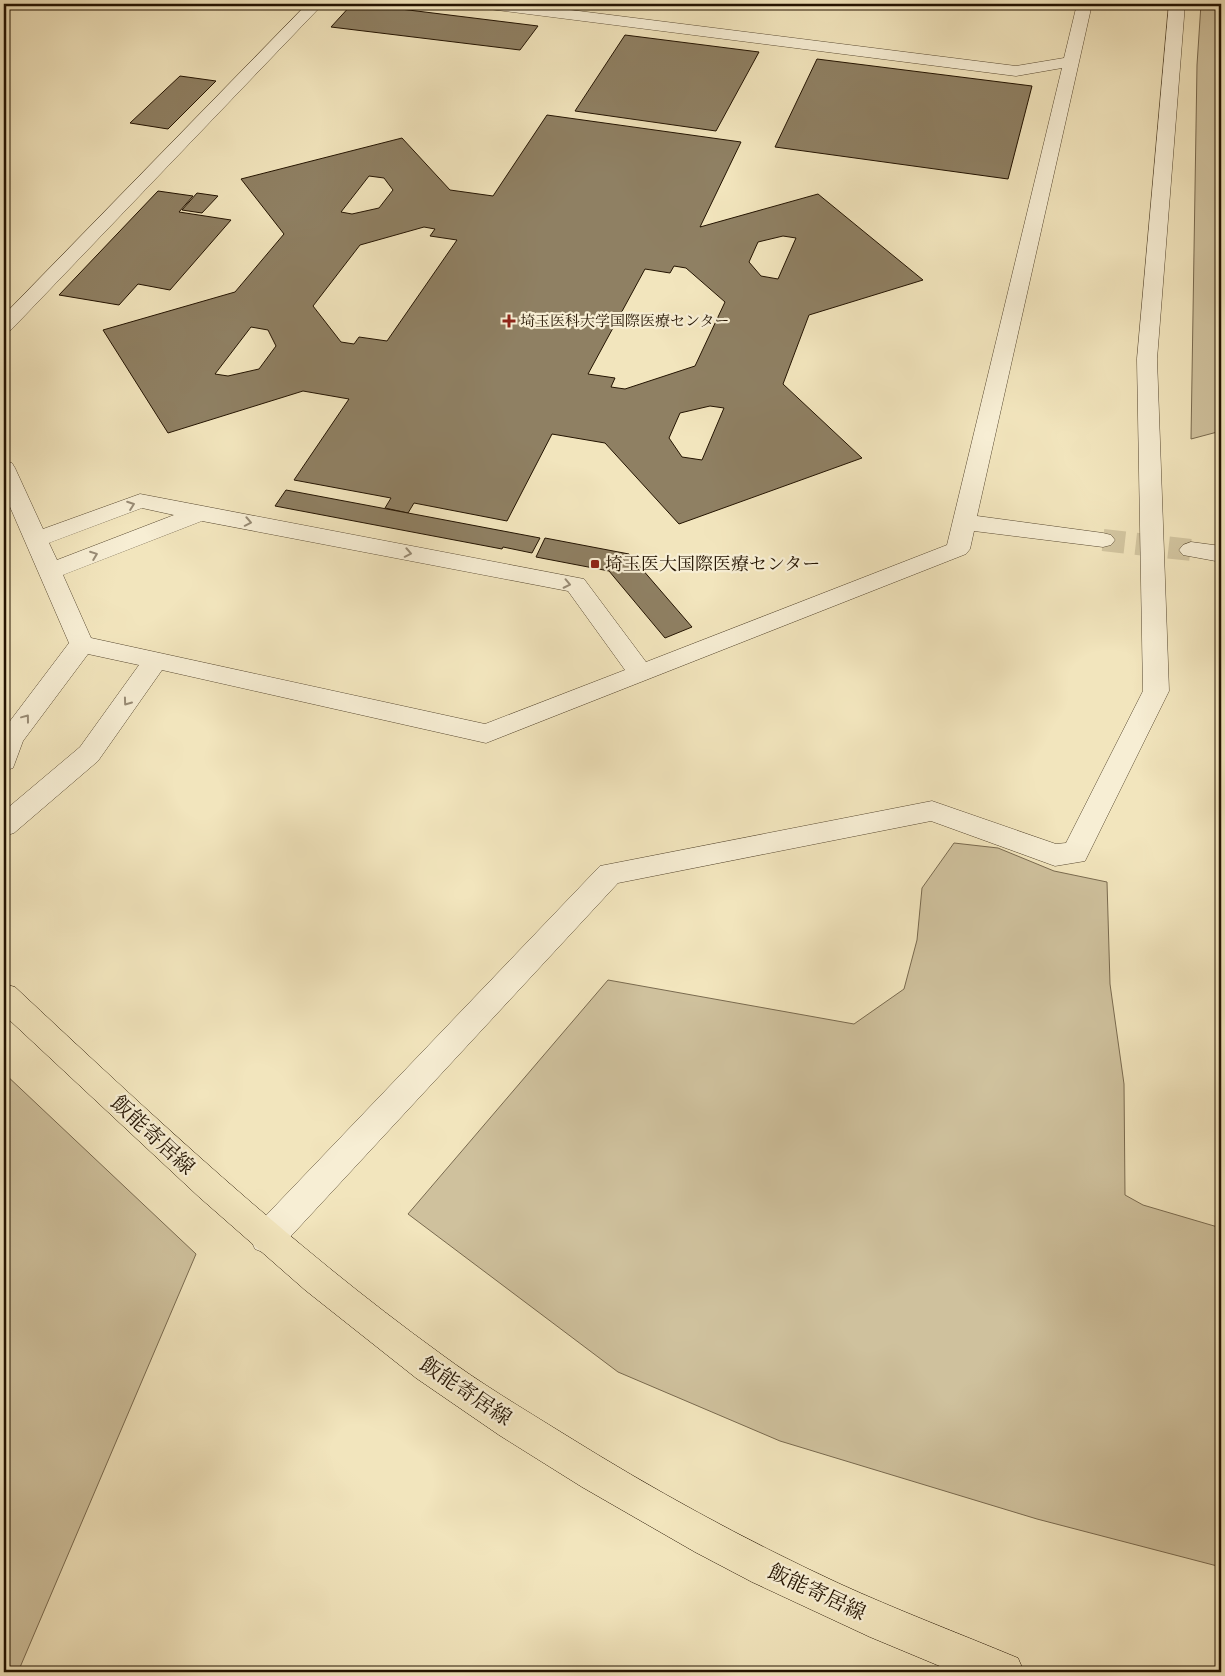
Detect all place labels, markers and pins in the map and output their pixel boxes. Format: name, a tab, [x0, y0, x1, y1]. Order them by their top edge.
place label: 埼玉医科大学国際医療センター	[520, 311, 729, 331]
marker: 埼玉医科大学国際医療センター	[502, 314, 516, 328]
place label: 埼玉医大国際医療センター	[605, 552, 820, 576]
marker: 埼玉医大国際医療センター	[589, 558, 601, 570]

